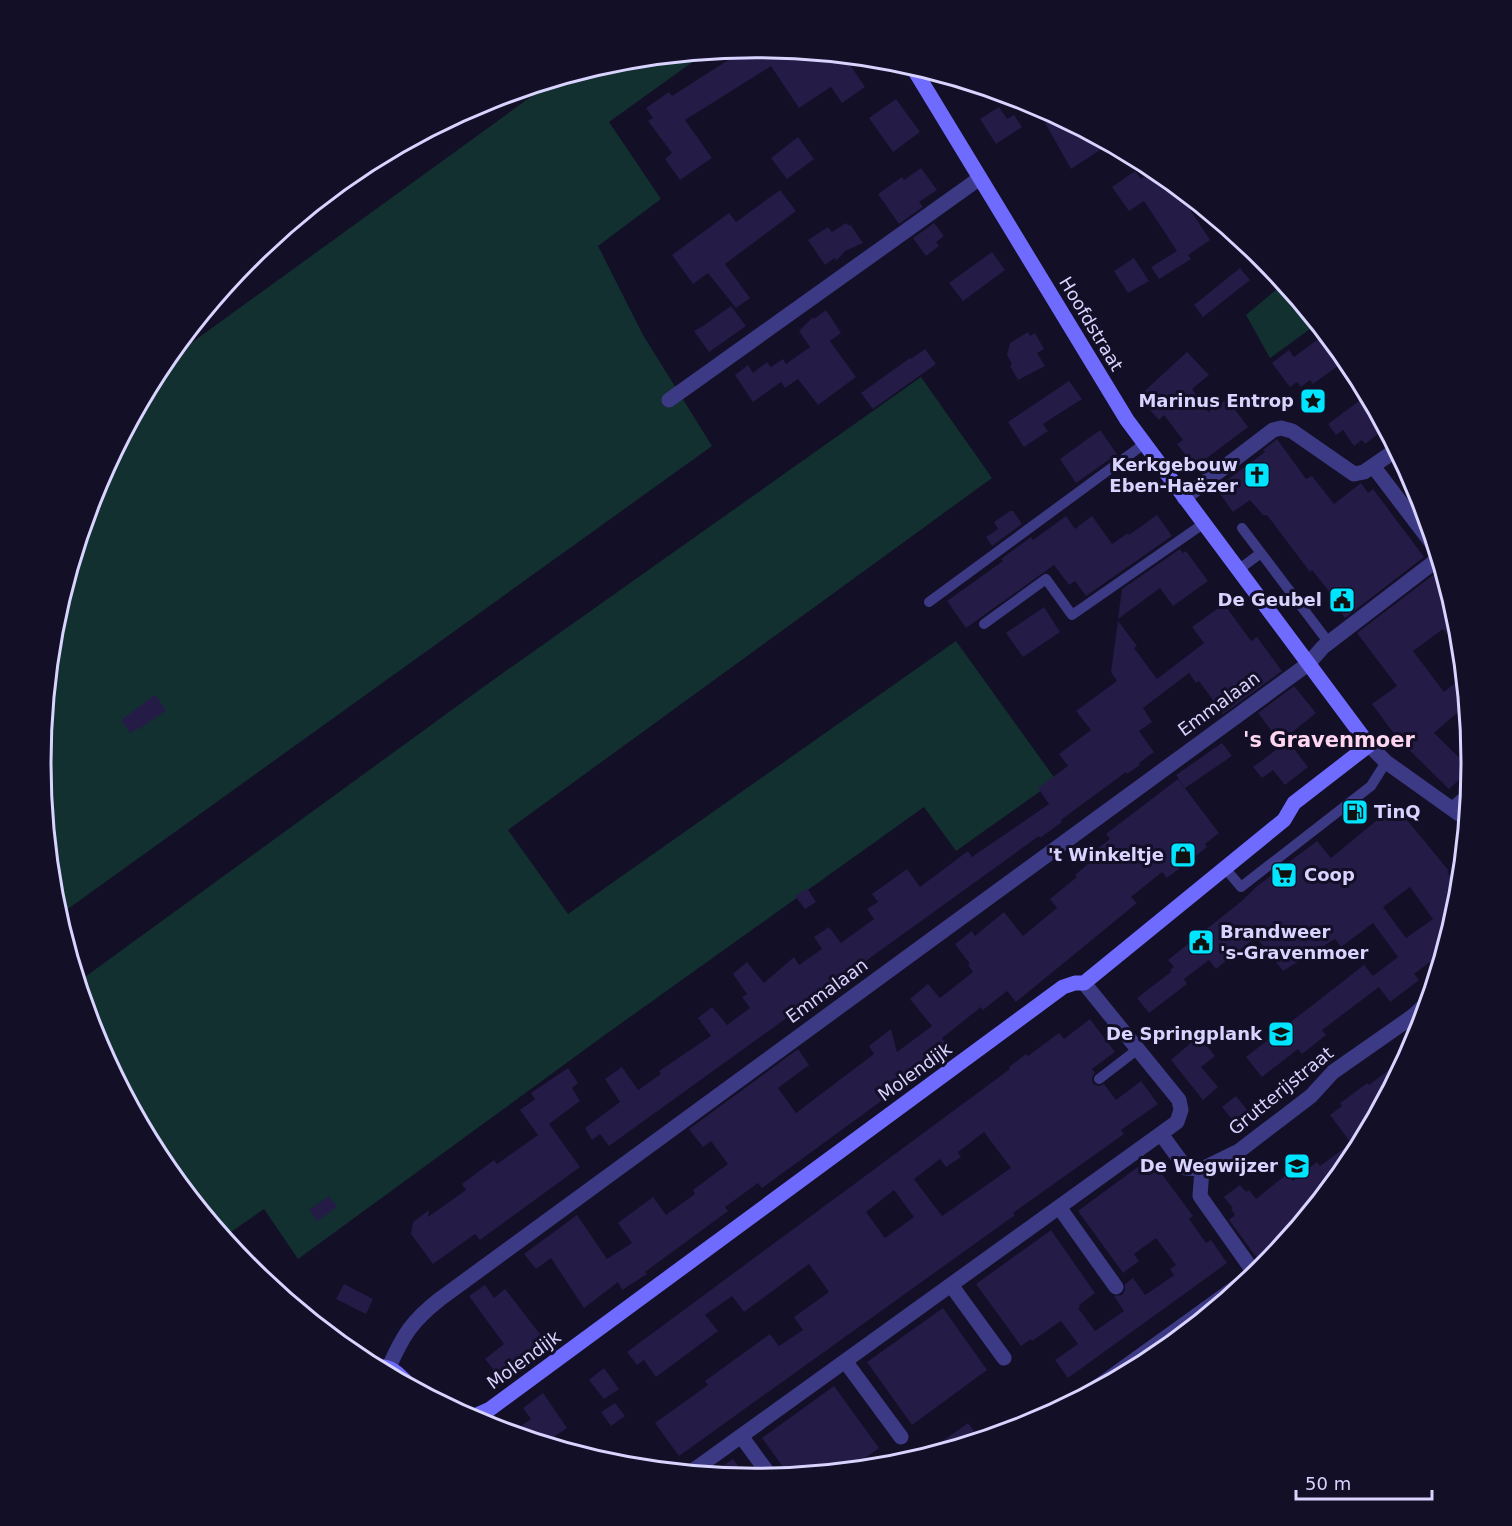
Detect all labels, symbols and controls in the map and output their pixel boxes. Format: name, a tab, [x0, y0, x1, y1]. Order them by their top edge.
street label: Hoofdstraat	[1055, 273, 1128, 375]
place icon: Marinus Entrop	[1298, 386, 1328, 416]
place label: Marinus Entrop	[1138, 390, 1294, 411]
place label: Kerkgebouw Eben-Haëzer	[1109, 454, 1238, 496]
church icon: Kerkgebouw Eben-Haëzer	[1242, 460, 1272, 490]
public building icon: De Geubel	[1327, 585, 1357, 615]
place label: De Geubel	[1218, 589, 1322, 610]
street label: Emmalaan	[1174, 667, 1264, 740]
district label: 's Gravenmoer	[1243, 728, 1416, 752]
fuel station icon: TinQ	[1340, 797, 1370, 827]
place label: TinQ	[1374, 801, 1421, 822]
shop icon: 't Winkeltje	[1168, 840, 1198, 870]
place label: 't Winkeltje	[1048, 844, 1164, 865]
supermarket icon: Coop	[1269, 860, 1299, 890]
place label: Coop	[1304, 864, 1355, 885]
place label: Brandweer 's-Gravenmoer	[1220, 921, 1369, 963]
public building icon: Brandweer 's-Gravenmoer	[1186, 927, 1216, 957]
street label: Emmalaan	[782, 954, 872, 1027]
school or university icon: De Springplank	[1266, 1019, 1296, 1049]
place label: De Springplank	[1106, 1023, 1263, 1044]
street label: Molendijk	[874, 1038, 956, 1105]
street label: Grutterijstraat	[1224, 1042, 1337, 1139]
school or university icon: De Wegwijzer	[1282, 1151, 1312, 1181]
place label: De Wegwijzer	[1140, 1155, 1278, 1176]
street label: Molendijk	[483, 1326, 565, 1393]
scale bar	[1296, 1463, 1432, 1501]
text: 50 m	[1305, 1473, 1351, 1494]

